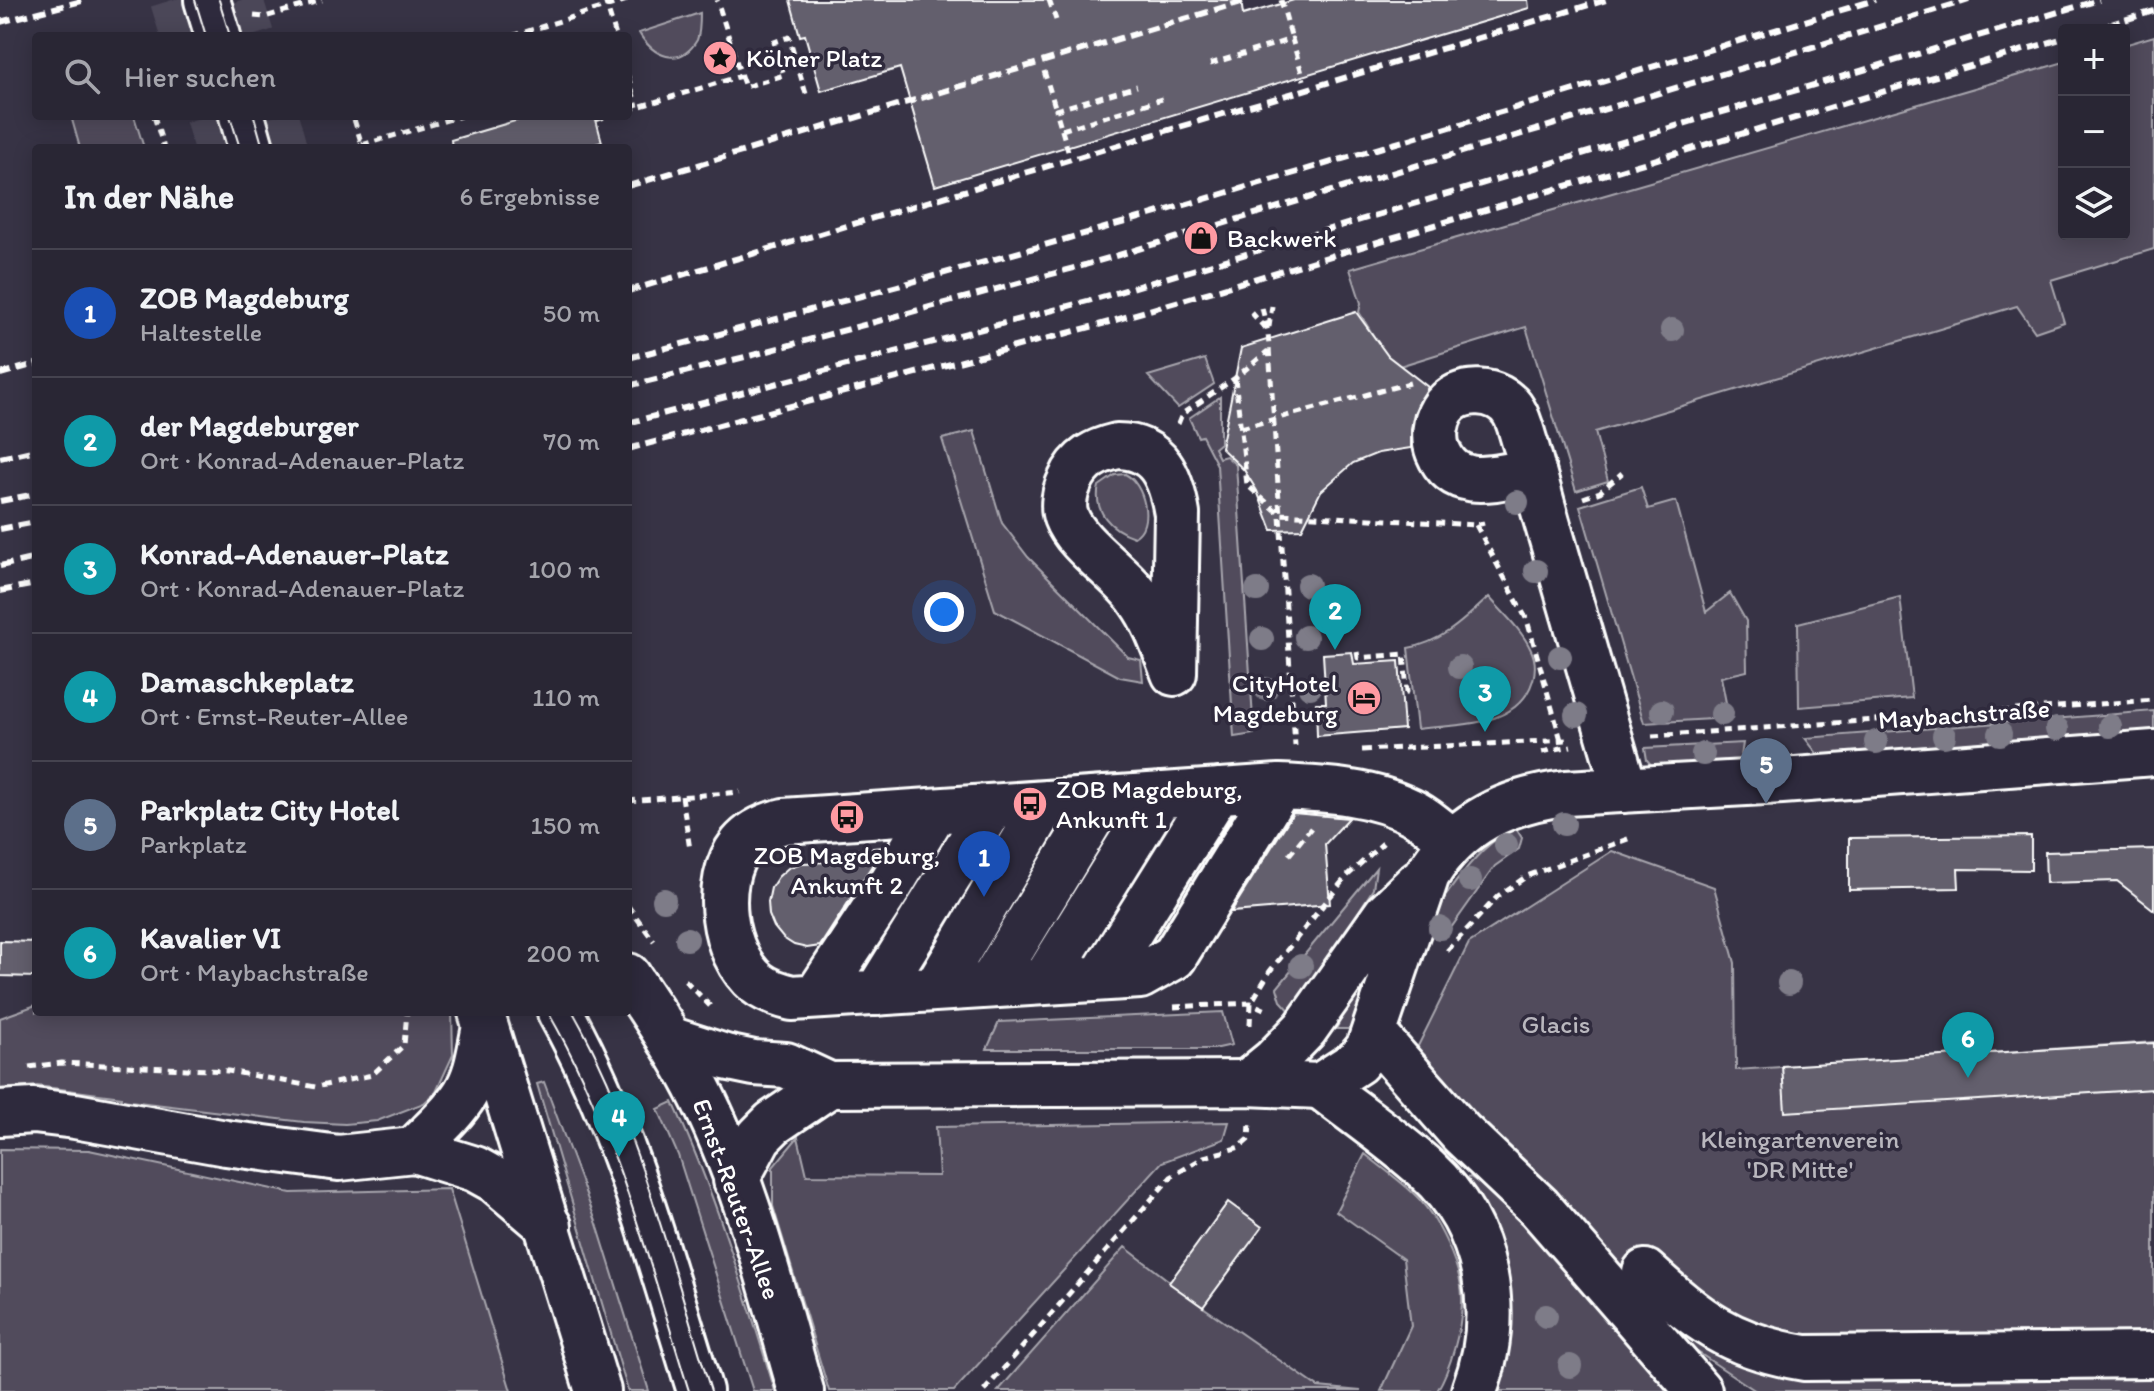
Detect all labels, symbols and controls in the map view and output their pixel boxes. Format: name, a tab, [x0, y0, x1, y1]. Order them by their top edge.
map controls	[2058, 24, 2130, 240]
button: +	[2058, 24, 2130, 96]
search box	[32, 32, 632, 120]
place icon: Kölner Platz	[701, 39, 739, 77]
place label: Kölner Platz	[746, 42, 882, 74]
icon: search	[60, 54, 104, 98]
text: Hier suchen	[124, 58, 276, 95]
button: −	[2058, 96, 2130, 168]
button: layers	[2058, 168, 2130, 240]
text: In der Nähe	[64, 176, 234, 217]
text: 6 Ergebnisse	[459, 180, 600, 212]
shop icon: Backwerk	[1182, 219, 1220, 257]
place label: Backwerk	[1227, 222, 1336, 254]
text: ZOB Magdeburg	[140, 279, 349, 316]
text: 1	[84, 297, 96, 329]
text: 50 m	[543, 297, 600, 329]
text: Haltestelle	[140, 316, 262, 348]
text: der Magdeburger	[140, 407, 359, 444]
text: 2	[83, 425, 97, 457]
text: 70 m	[543, 425, 600, 457]
text: Ort · Konrad-Adenauer-Platz	[140, 444, 464, 476]
text: Konrad-Adenauer-Platz	[140, 535, 449, 572]
text: 3	[83, 553, 97, 585]
text: 100 m	[528, 553, 600, 585]
text: Ort · Konrad-Adenauer-Platz	[140, 572, 464, 604]
pin: 2	[1309, 584, 1361, 650]
your location	[924, 592, 964, 632]
text: Damaschkeplatz	[140, 663, 354, 700]
pin: 3	[1459, 666, 1511, 732]
place label: CityHotel Magdeburg	[1213, 667, 1339, 729]
hotel icon: CityHotel Magdeburg	[1345, 679, 1383, 717]
text: 4	[82, 681, 98, 713]
text: 110 m	[532, 681, 600, 713]
street label: Maybachstraße	[1877, 692, 2051, 736]
text: Ort · Ernst-Reuter-Allee	[140, 700, 408, 732]
pin: 5	[1740, 738, 1792, 804]
place label: ZOB Magdeburg, Ankunft 1	[1056, 773, 1243, 835]
bus stop icon: ZOB Magdeburg, Ankunft 1	[1011, 785, 1049, 823]
text: Parkplatz City Hotel	[140, 791, 399, 828]
bus stop icon: ZOB Magdeburg, Ankunft 2	[828, 798, 866, 836]
text: 5	[83, 809, 97, 841]
text: 150 m	[531, 809, 600, 841]
text: Parkplatz	[140, 828, 247, 860]
pin: 1	[958, 831, 1010, 897]
place label: ZOB Magdeburg, Ankunft 2	[754, 839, 940, 901]
text: Kavalier VI	[140, 919, 281, 956]
text: 6	[83, 937, 97, 969]
text: 200 m	[527, 937, 600, 969]
text: Ort · Maybachstraße	[140, 956, 369, 988]
park label: Glacis	[1521, 1008, 1591, 1040]
pin: 6	[1942, 1012, 1994, 1078]
pin: 4	[593, 1091, 645, 1157]
street label: Ernst-Reuter-Allee	[686, 1094, 788, 1304]
park label: Kleingartenverein 'DR Mitte'	[1700, 1123, 1900, 1185]

